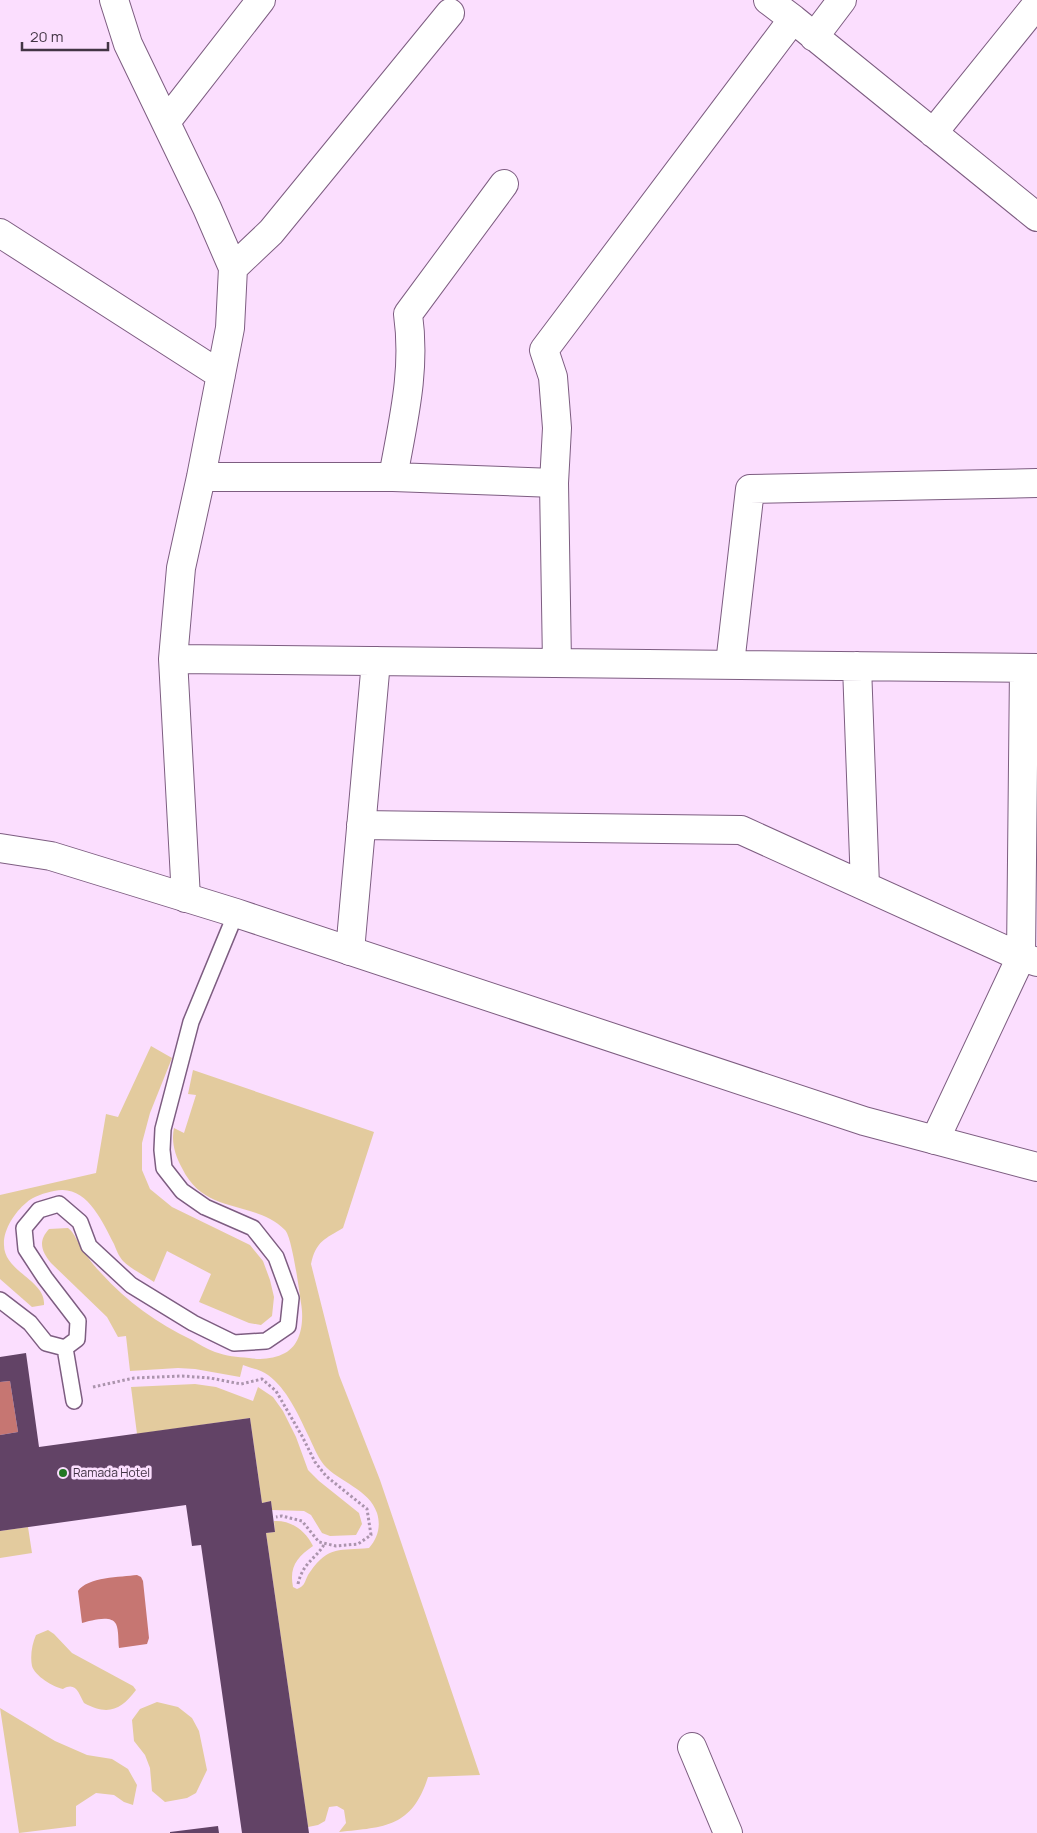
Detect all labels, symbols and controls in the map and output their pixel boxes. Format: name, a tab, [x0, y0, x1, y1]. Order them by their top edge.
scale bar	[22, 20, 109, 52]
text: 20 m	[30, 26, 63, 47]
place label: Ramada Hotel	[73, 1464, 150, 1481]
marker: Ramada Hotel	[57, 1467, 69, 1479]

